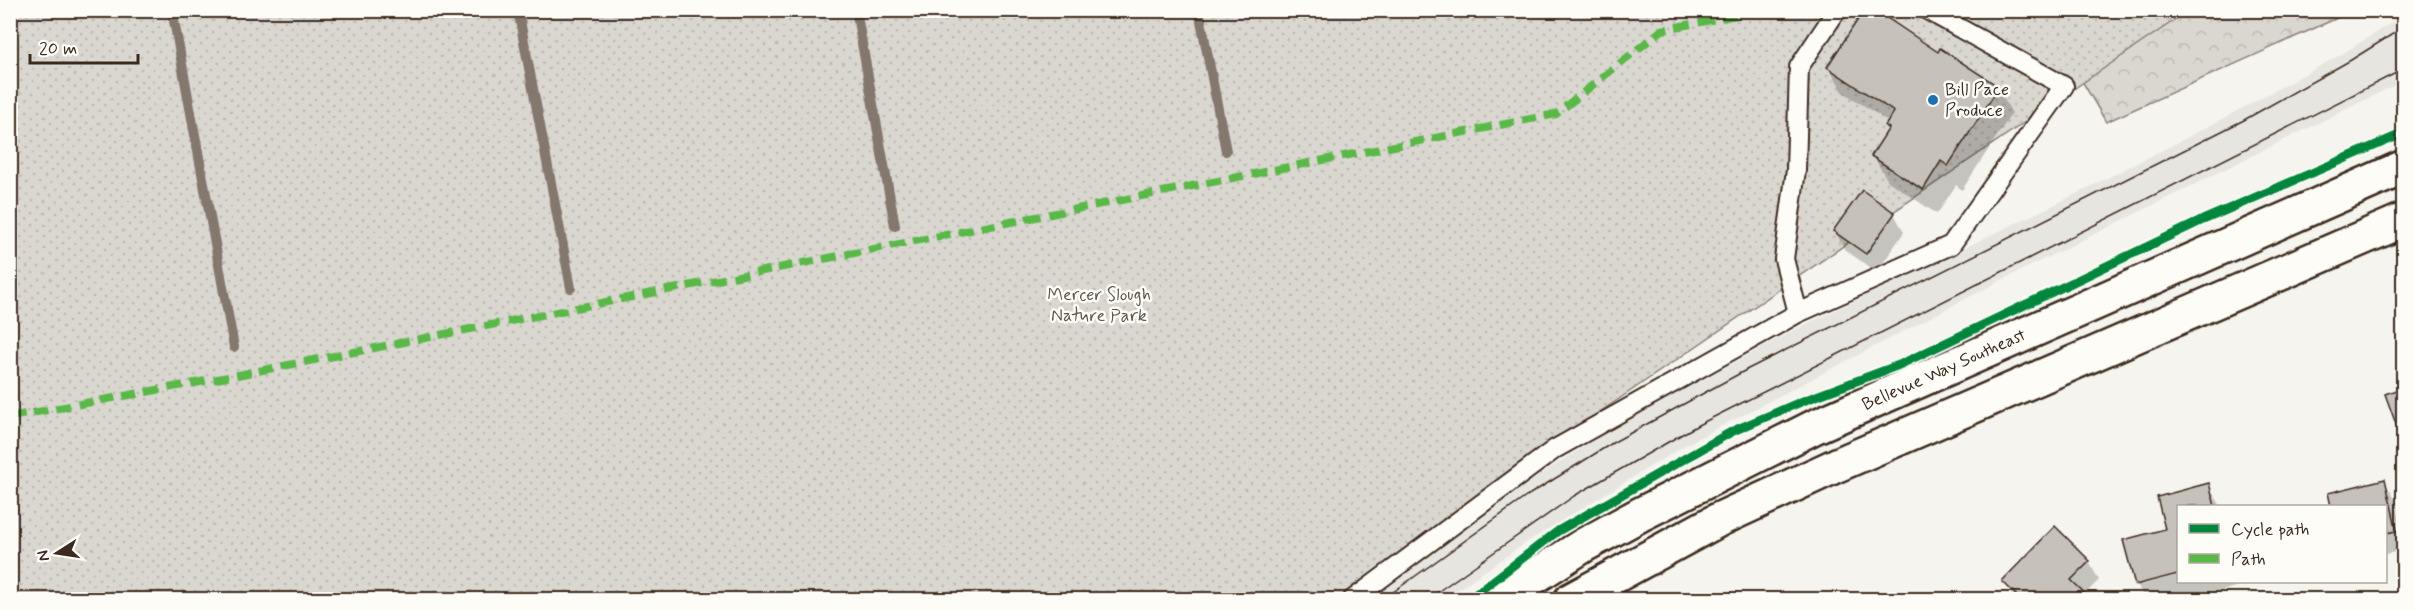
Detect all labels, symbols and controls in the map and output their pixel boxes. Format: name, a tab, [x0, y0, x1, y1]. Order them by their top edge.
scale bar	[30, 27, 138, 65]
text: 20 m	[39, 37, 77, 61]
place label: Bill Pace Produce	[1945, 78, 2009, 123]
marker: Bill Pace Produce	[1926, 93, 1940, 107]
park label: Mercer Slough Nature Park	[1047, 283, 1151, 328]
street label: Bellevue Way Southeast	[1858, 323, 2030, 417]
legend	[2177, 505, 2387, 583]
text: Cycle path	[2231, 518, 2309, 542]
north arrow	[27, 523, 87, 583]
text: N	[32, 548, 55, 563]
text: Path	[2231, 548, 2266, 572]

